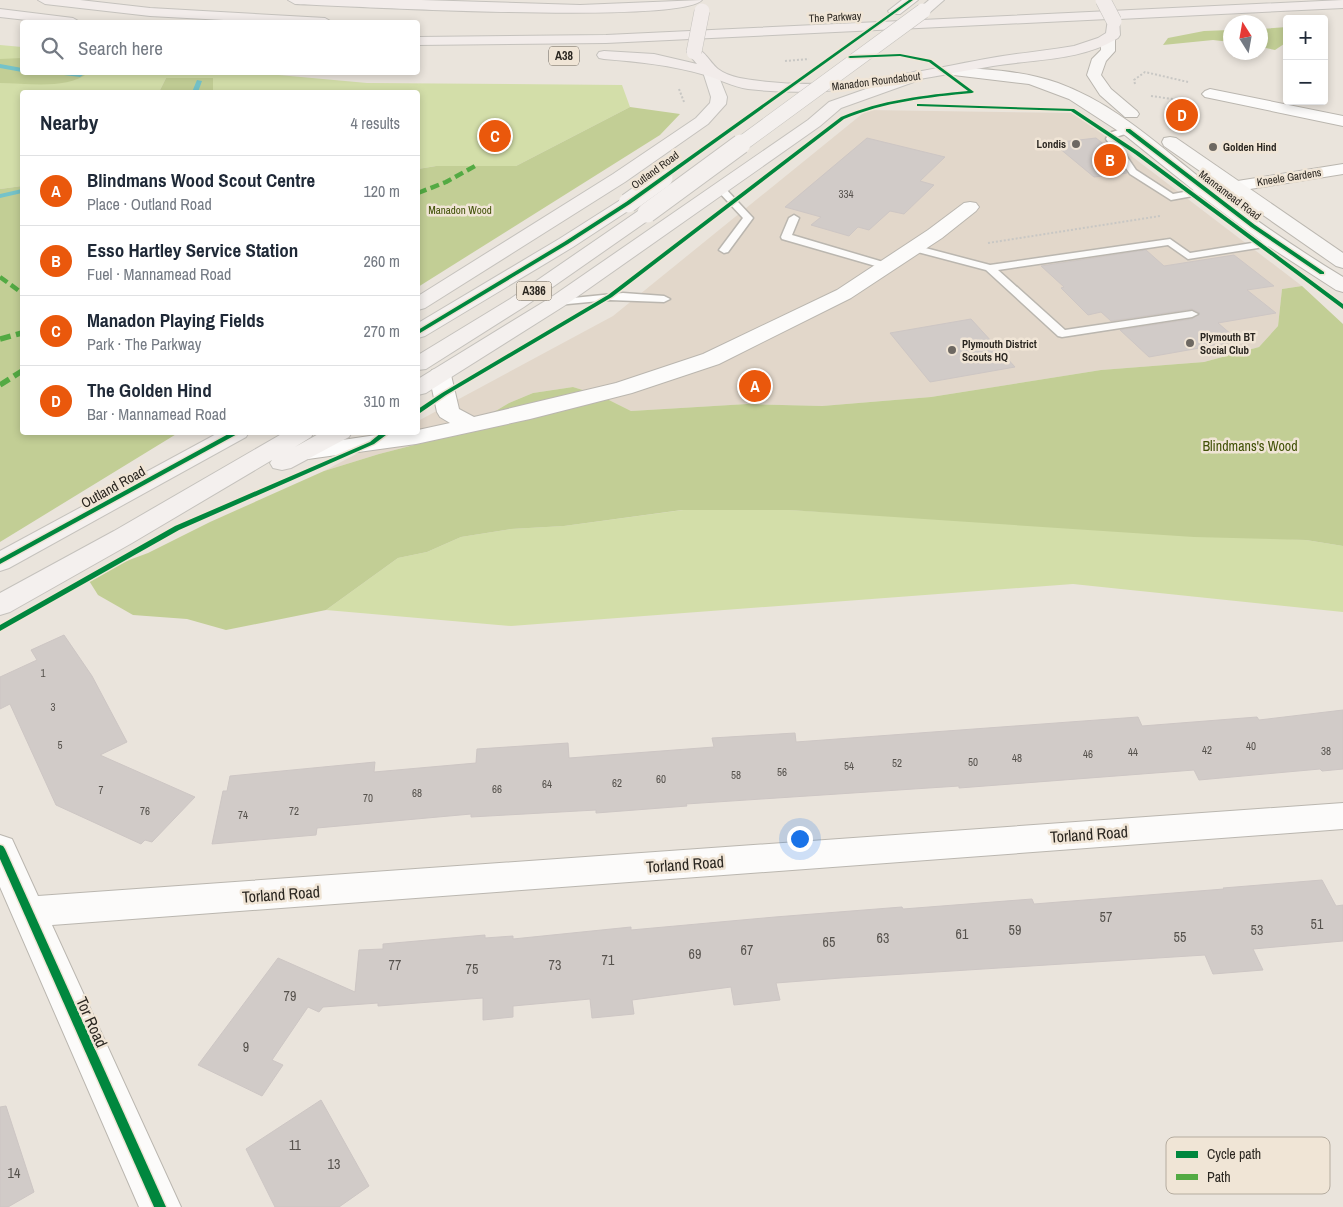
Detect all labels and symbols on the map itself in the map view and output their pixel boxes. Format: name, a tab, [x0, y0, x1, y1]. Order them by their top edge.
street label: The Parkway	[808, 9, 862, 25]
north arrow	[1223, 15, 1268, 60]
road number: A38	[549, 46, 579, 66]
street label: Manadon Roundabout	[831, 69, 922, 93]
pin: D	[1166, 96, 1198, 134]
pin: C	[479, 117, 511, 155]
place label: Londis	[1036, 137, 1066, 151]
marker: Londis	[1070, 138, 1082, 150]
place label: Golden Hind	[1223, 140, 1277, 154]
pin: B	[1094, 141, 1126, 179]
marker: Golden Hind	[1207, 141, 1219, 153]
street label: Outland Road	[628, 148, 682, 192]
street label: Kneele Gardens	[1256, 165, 1323, 189]
street label: Mannamead Road	[1196, 167, 1264, 223]
house number: 334	[838, 187, 854, 201]
park label: Manadon Wood	[428, 203, 492, 217]
road number: A386	[516, 282, 552, 300]
place label: Plymouth BT Social Club	[1200, 330, 1256, 357]
place label: Plymouth District Scouts HQ	[962, 337, 1037, 364]
marker: Plymouth BT Social Club	[1184, 337, 1196, 349]
marker: Plymouth District Scouts HQ	[946, 344, 958, 356]
pin: A	[739, 367, 771, 405]
park label: Blindmans's Wood	[1202, 437, 1298, 455]
street label: Outland Road	[78, 462, 148, 512]
house number: 1	[40, 666, 46, 680]
house number: 3	[50, 700, 56, 714]
house number: 5	[57, 738, 63, 752]
house number: 40	[1246, 739, 1256, 753]
house number: 42	[1202, 743, 1212, 757]
house number: 38	[1321, 744, 1331, 758]
house number: 44	[1128, 745, 1138, 759]
house number: 46	[1083, 747, 1093, 761]
house number: 48	[1012, 751, 1022, 765]
house number: 50	[968, 755, 978, 769]
house number: 52	[892, 756, 902, 770]
house number: 54	[844, 759, 854, 773]
house number: 56	[777, 765, 787, 779]
house number: 58	[731, 768, 741, 782]
house number: 60	[656, 772, 666, 786]
house number: 62	[612, 776, 622, 790]
house number: 64	[542, 777, 552, 791]
house number: 66	[492, 782, 502, 796]
house number: 7	[98, 783, 104, 797]
house number: 68	[412, 786, 422, 800]
house number: 70	[363, 791, 373, 805]
house number: 76	[140, 804, 150, 818]
house number: 72	[289, 804, 299, 818]
house number: 74	[238, 808, 248, 822]
street label: Torland Road	[1049, 820, 1129, 848]
your location	[787, 826, 813, 852]
street label: Torland Road	[645, 850, 725, 878]
street label: Torland Road	[241, 880, 321, 908]
house number: 57	[1100, 908, 1112, 926]
house number: 51	[1311, 915, 1324, 933]
house number: 59	[1009, 921, 1021, 939]
house number: 53	[1251, 921, 1263, 939]
house number: 61	[956, 925, 969, 943]
house number: 55	[1174, 928, 1186, 946]
house number: 63	[877, 929, 889, 947]
house number: 65	[823, 933, 835, 951]
house number: 67	[741, 941, 753, 959]
house number: 69	[689, 945, 701, 963]
house number: 71	[602, 951, 615, 969]
house number: 77	[389, 956, 401, 974]
house number: 73	[549, 956, 561, 974]
house number: 75	[466, 960, 478, 978]
house number: 79	[284, 987, 296, 1005]
street label: Tor Road	[71, 993, 113, 1051]
house number: 9	[243, 1038, 249, 1056]
house number: 11	[289, 1136, 302, 1154]
legend	[1166, 1137, 1330, 1194]
text: Cycle path	[1207, 1145, 1261, 1163]
house number: 13	[328, 1155, 340, 1173]
house number: 14	[8, 1164, 21, 1182]
text: Path	[1207, 1168, 1231, 1186]

